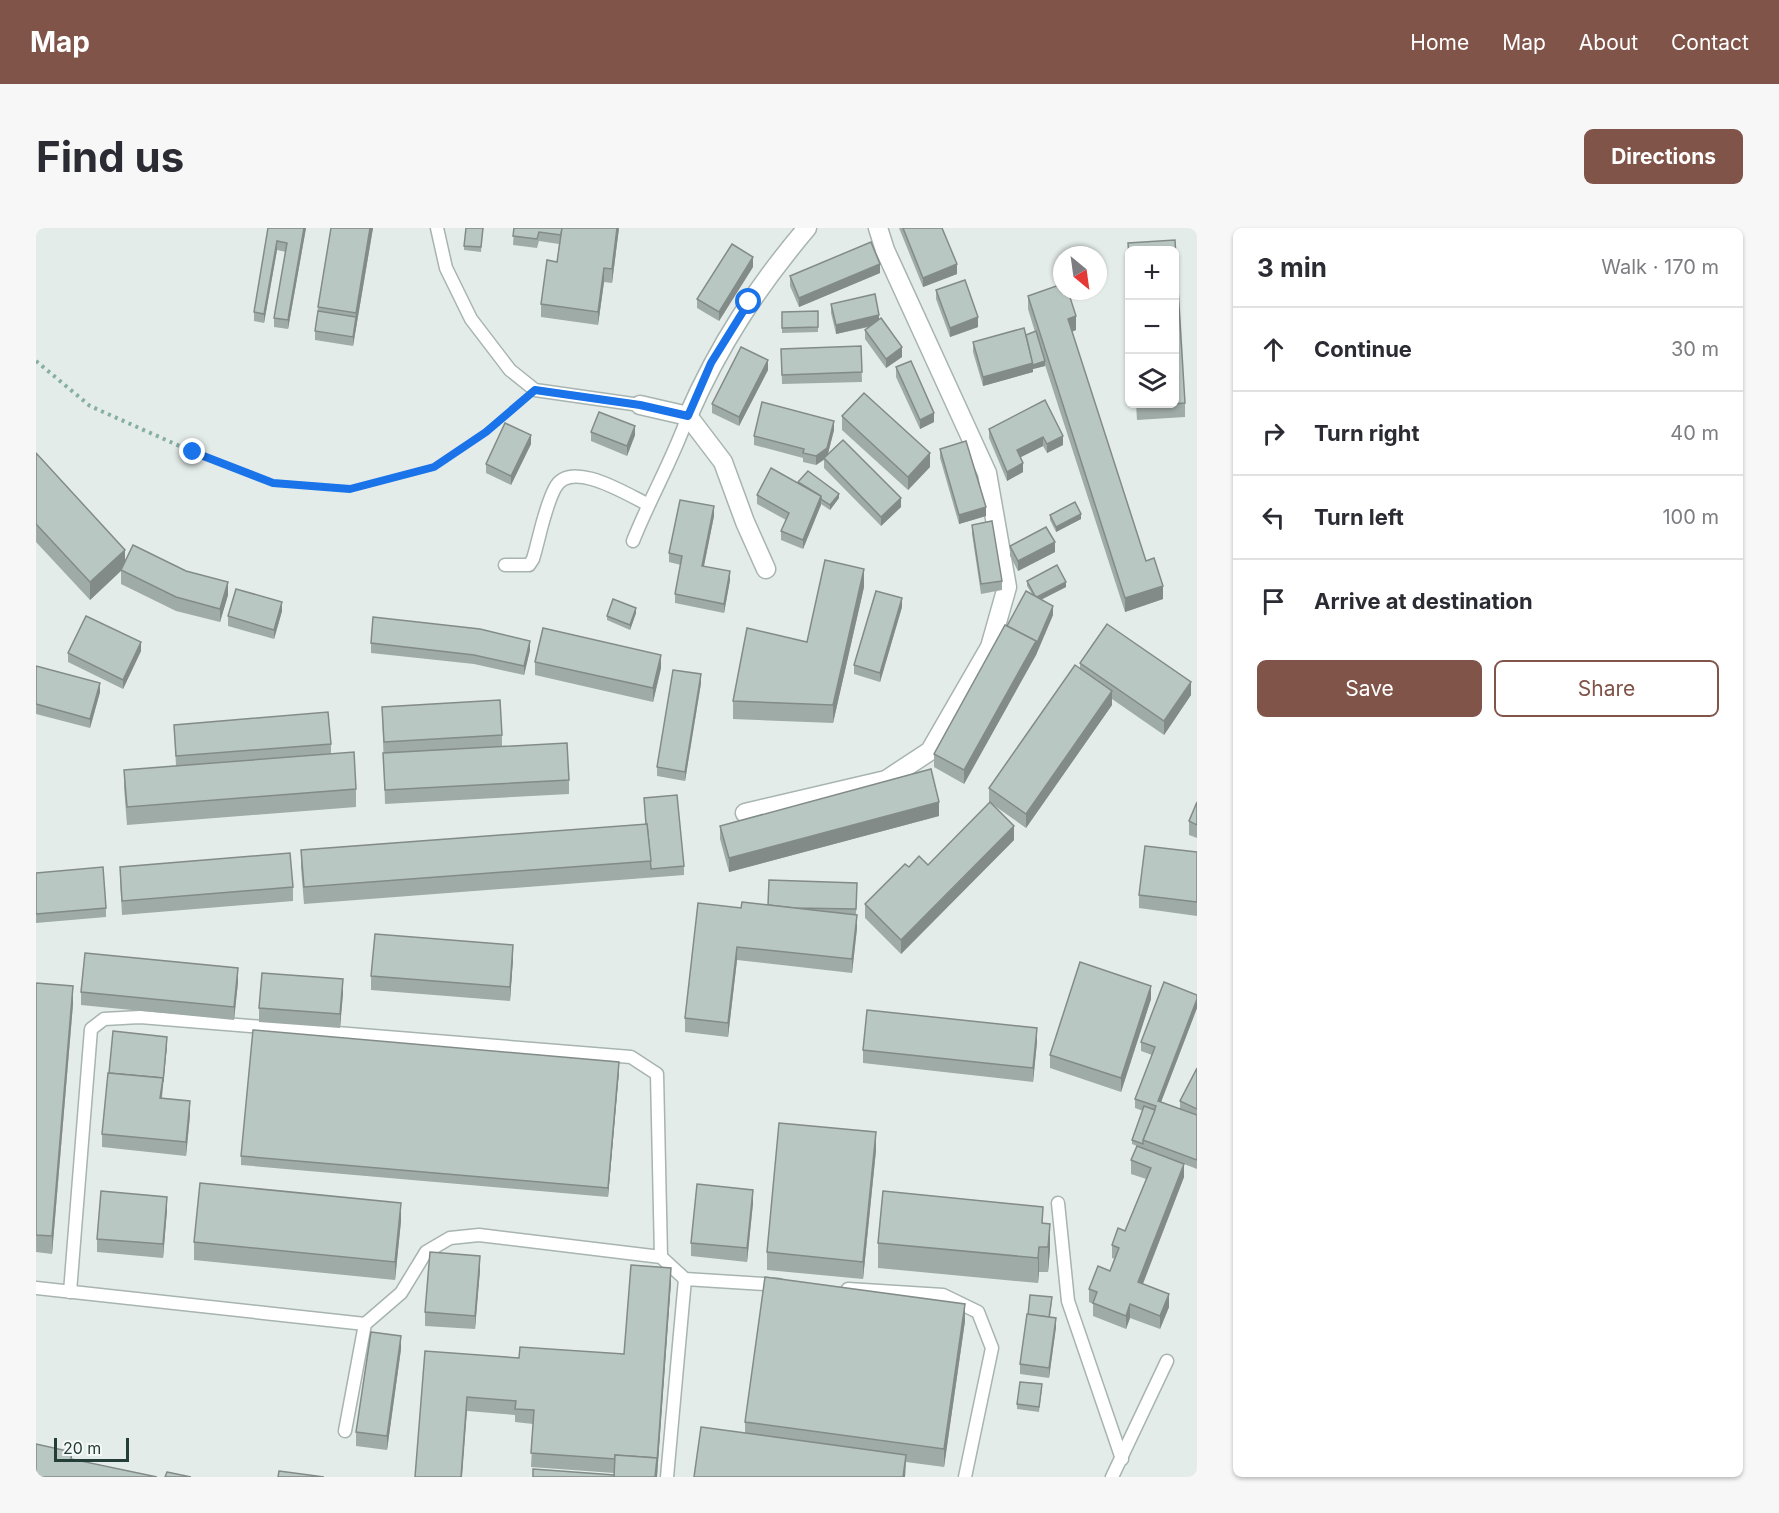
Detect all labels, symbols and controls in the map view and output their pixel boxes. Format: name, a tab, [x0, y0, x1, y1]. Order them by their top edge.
text: Map	[30, 25, 90, 59]
text: Home	[1410, 30, 1469, 55]
text: Map	[1502, 30, 1546, 55]
text: About	[1579, 30, 1638, 55]
text: Contact	[1671, 30, 1749, 55]
button: Directions	[1584, 129, 1743, 184]
text: Find us	[36, 131, 184, 182]
north arrow	[1053, 246, 1107, 300]
map controls	[1125, 246, 1179, 408]
button: +	[1125, 246, 1179, 300]
text: 3 min	[1257, 252, 1327, 283]
text: Walk · 170 m	[1601, 255, 1719, 279]
route start	[735, 288, 761, 314]
button: −	[1125, 300, 1179, 354]
icon: ahead	[1257, 333, 1290, 366]
text: Continue	[1314, 336, 1412, 362]
text: 30 m	[1671, 337, 1719, 361]
button: layers	[1125, 354, 1179, 408]
icon: right	[1257, 417, 1290, 450]
text: Turn right	[1314, 420, 1420, 446]
text: 40 m	[1670, 421, 1719, 445]
route end	[179, 438, 205, 464]
icon: left	[1257, 501, 1290, 534]
text: Turn left	[1314, 504, 1404, 530]
text: 100 m	[1662, 505, 1719, 529]
icon: arrive	[1257, 585, 1290, 618]
text: Arrive at destination	[1314, 588, 1533, 614]
button: Save	[1257, 660, 1482, 717]
button: Share	[1494, 660, 1719, 717]
scale bar	[54, 1435, 129, 1462]
text: 20 m	[63, 1438, 101, 1458]

